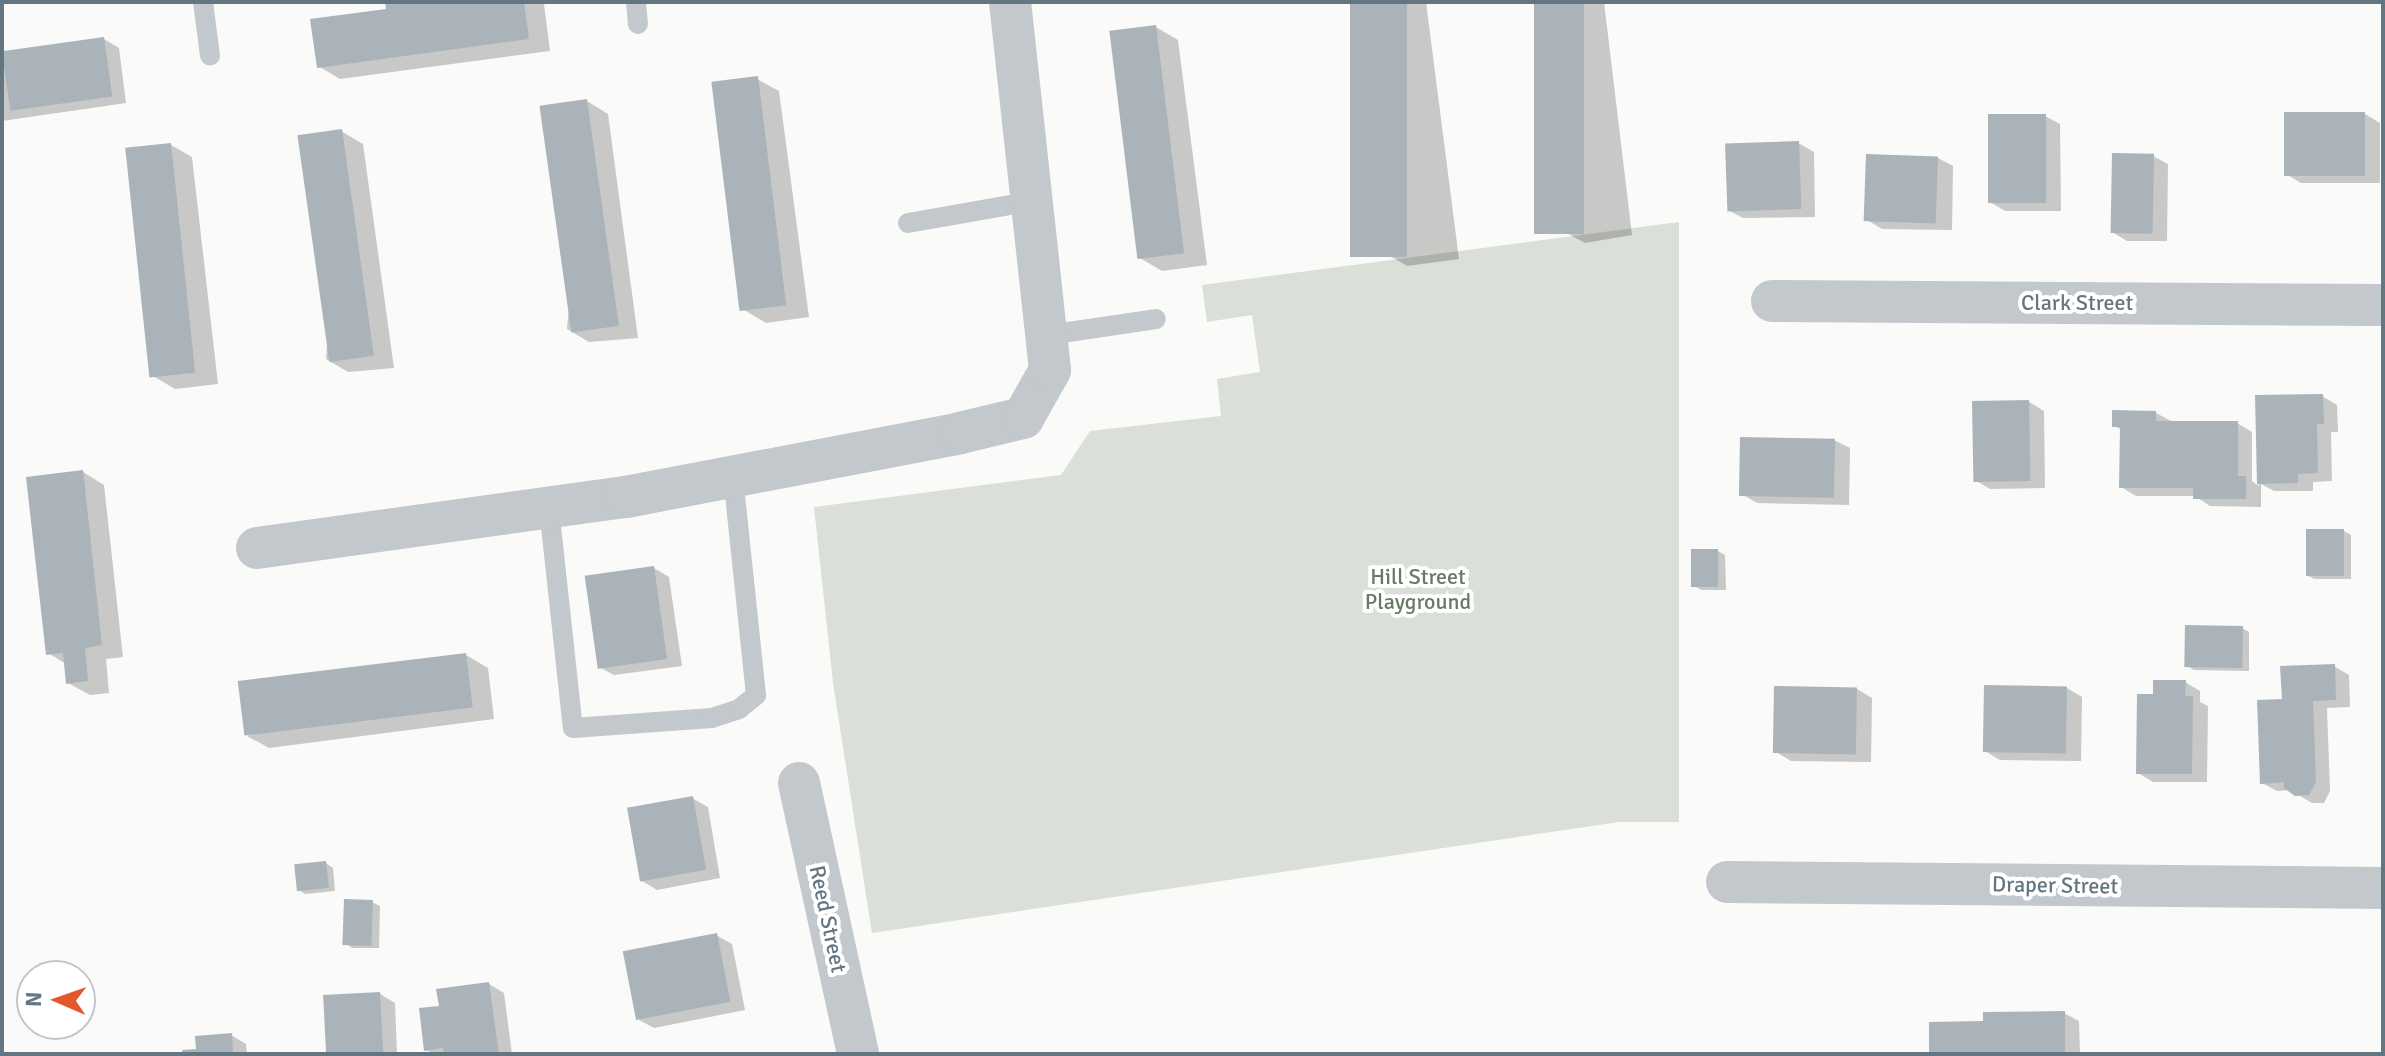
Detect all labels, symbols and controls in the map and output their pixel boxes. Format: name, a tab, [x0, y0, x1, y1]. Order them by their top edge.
street label: Clark Street	[2021, 290, 2133, 316]
park label: Hill Street Playground	[1365, 563, 1471, 614]
street label: Reed Street	[804, 863, 852, 975]
street label: Draper Street	[1992, 871, 2118, 899]
north arrow	[16, 960, 96, 1040]
text: N	[20, 991, 47, 1007]

